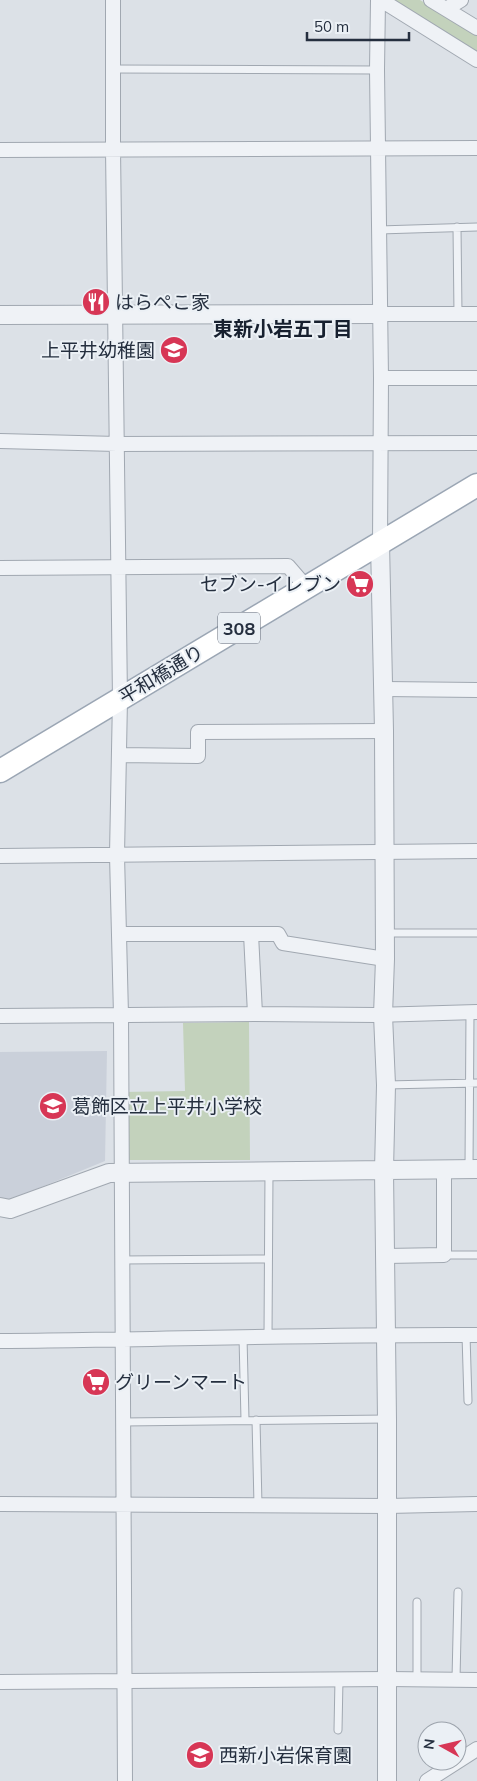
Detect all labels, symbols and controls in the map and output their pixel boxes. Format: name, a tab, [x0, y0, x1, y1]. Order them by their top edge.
scale bar	[307, 10, 410, 42]
text: 50 m	[314, 17, 349, 36]
restaurant icon: はらぺこ家	[81, 287, 111, 317]
place label: はらぺこ家	[115, 290, 210, 314]
district label: 東新小岩五丁目	[213, 316, 353, 341]
school or university icon: 上平井幼稚園	[159, 335, 189, 365]
place label: 上平井幼稚園	[41, 338, 155, 362]
supermarket icon: セブン-イレブン	[345, 569, 375, 599]
place label: セブン-イレブン	[200, 572, 341, 596]
road number: 308	[218, 612, 260, 644]
street label: 平和橋通り	[114, 639, 208, 709]
school or university icon: 葛飾区立上平井小学校	[38, 1091, 68, 1121]
place label: 葛飾区立上平井小学校	[72, 1094, 262, 1118]
supermarket icon: グリーンマート	[81, 1367, 111, 1397]
place label: グリーンマート	[115, 1370, 247, 1394]
north arrow	[417, 1721, 467, 1771]
text: N	[419, 1738, 439, 1751]
school or university icon: 西新小岩保育園	[185, 1740, 215, 1770]
place label: 西新小岩保育園	[219, 1743, 352, 1767]

